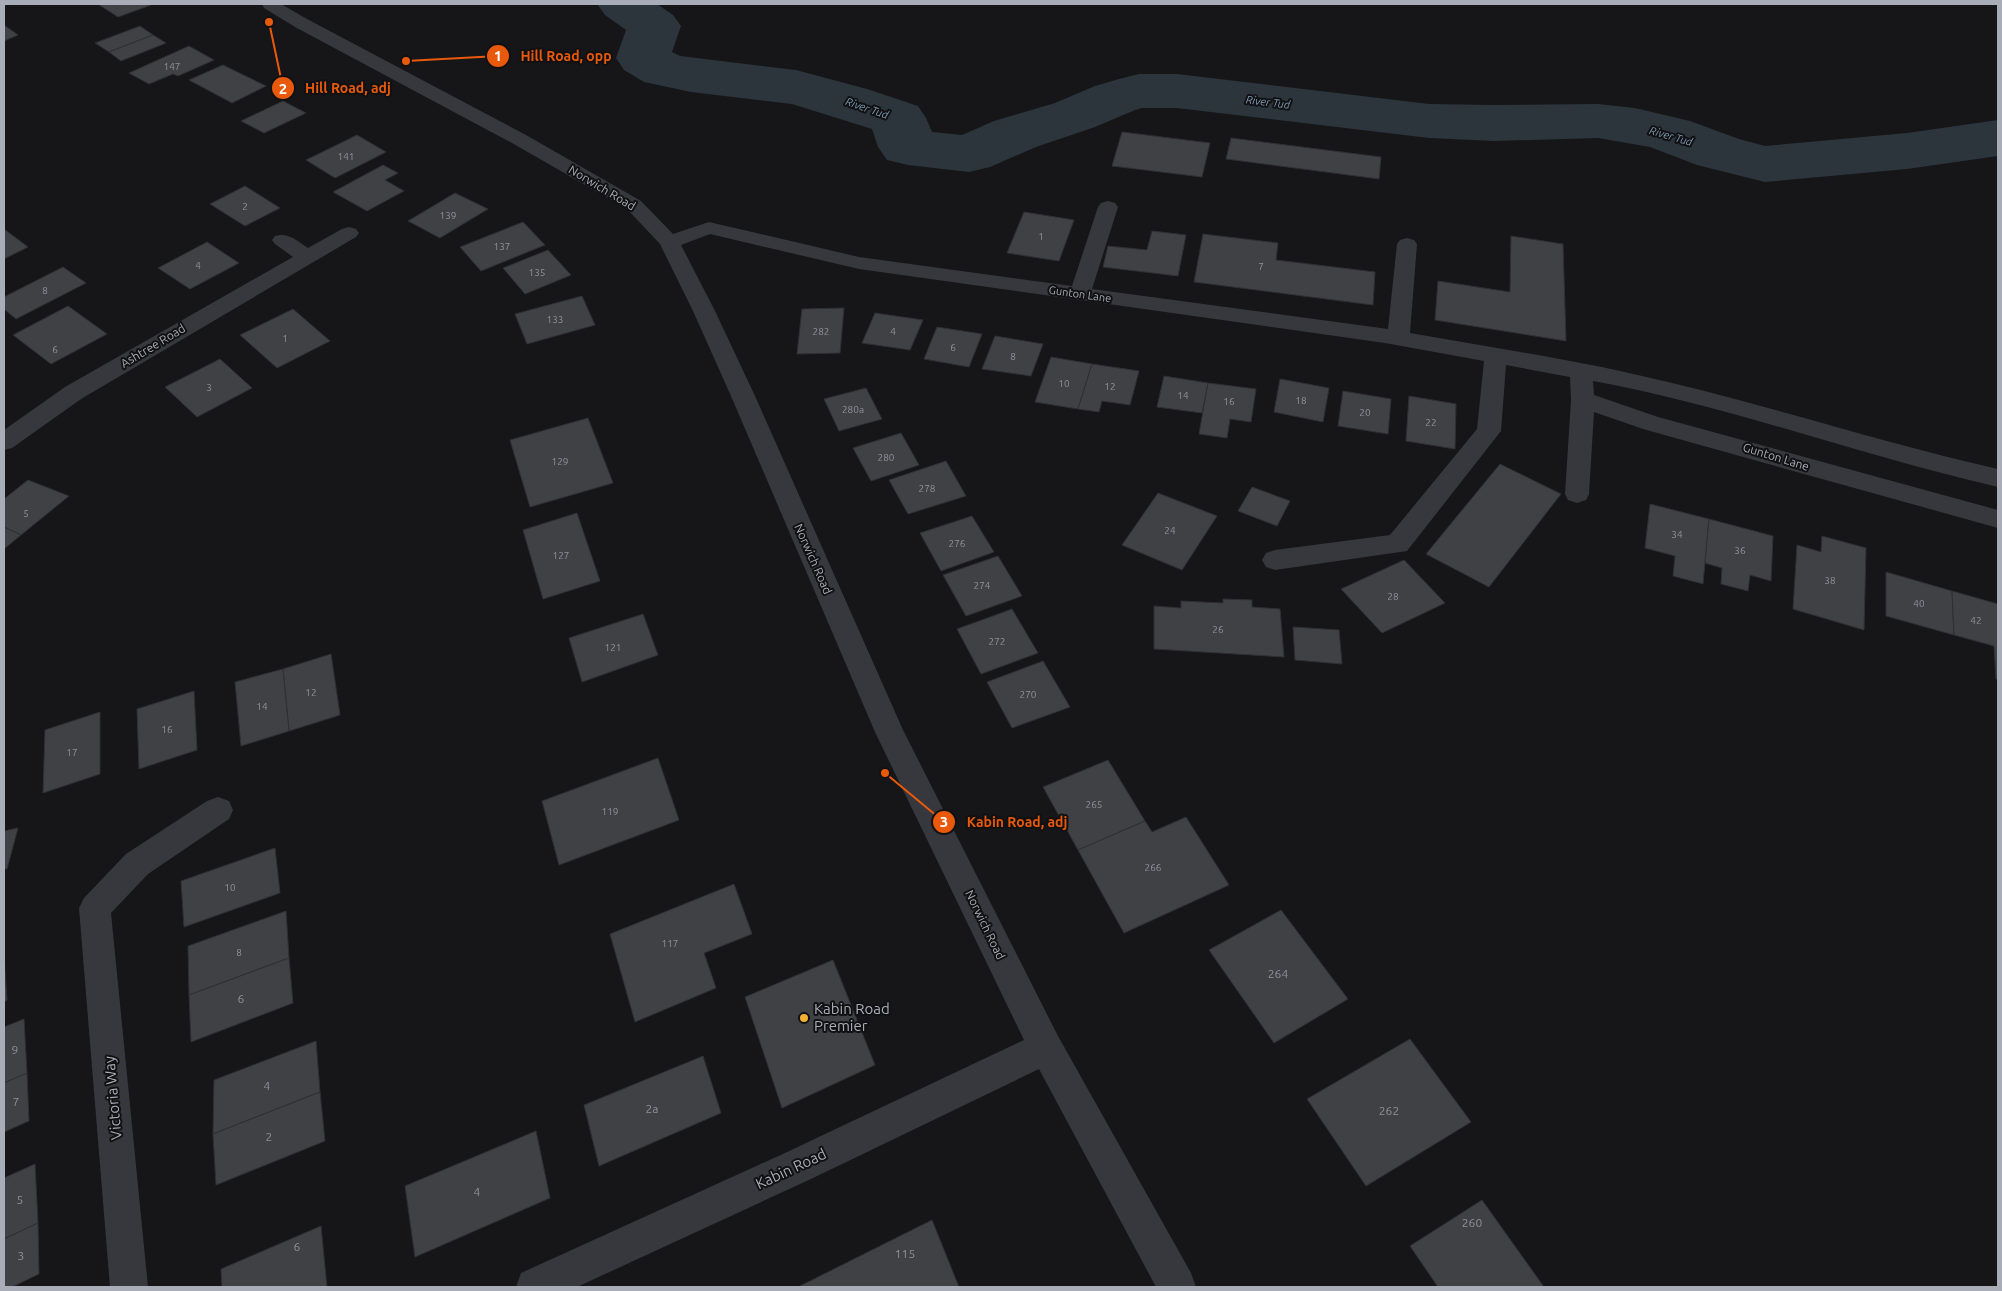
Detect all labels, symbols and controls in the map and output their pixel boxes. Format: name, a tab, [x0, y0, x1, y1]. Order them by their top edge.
callout: Hill Road, opp	[485, 41, 621, 70]
text: 1	[494, 47, 502, 64]
text: Hill Road, opp	[520, 48, 612, 64]
house number: 147	[164, 61, 180, 72]
callout: Hill Road, adj	[271, 74, 401, 103]
text: 2	[279, 80, 287, 97]
text: Hill Road, adj	[305, 80, 391, 96]
water label: River Tud	[1245, 93, 1292, 111]
water label: River Tud	[844, 95, 891, 121]
water label: River Tud	[1648, 124, 1695, 148]
house number: 141	[338, 151, 354, 162]
street label: Norwich Road	[567, 163, 638, 213]
house number: 2	[242, 201, 248, 212]
house number: 139	[440, 210, 456, 221]
house number: 1	[1038, 231, 1044, 242]
house number: 137	[494, 241, 510, 252]
house number: 4	[195, 260, 201, 271]
house number: 7	[1258, 261, 1264, 272]
house number: 135	[529, 267, 545, 278]
street label: Gunton Lane	[1048, 284, 1112, 304]
house number: 8	[42, 285, 48, 296]
house number: 133	[547, 314, 563, 325]
street label: Ashtree Road	[118, 321, 187, 370]
house number: 282	[813, 326, 829, 337]
house number: 4	[890, 326, 896, 337]
house number: 1	[282, 333, 288, 344]
house number: 6	[950, 342, 956, 353]
house number: 6	[52, 344, 58, 355]
house number: 8	[1010, 351, 1016, 362]
house number: 10	[1058, 378, 1070, 389]
house number: 12	[1104, 381, 1116, 392]
house number: 3	[206, 382, 212, 393]
house number: 14	[1177, 390, 1189, 401]
house number: 18	[1295, 395, 1307, 406]
house number: 16	[1223, 396, 1235, 407]
house number: 280a	[842, 404, 864, 415]
house number: 20	[1359, 407, 1371, 418]
house number: 22	[1425, 417, 1437, 428]
street label: Gunton Lane	[1741, 440, 1811, 473]
house number: 280	[878, 452, 895, 463]
house number: 129	[552, 456, 568, 467]
house number: 278	[919, 483, 936, 494]
house number: 5	[23, 508, 29, 519]
street label: Norwich Road	[792, 522, 835, 596]
house number: 24	[1164, 525, 1176, 536]
house number: 34	[1671, 529, 1683, 540]
house number: 276	[949, 538, 966, 549]
house number: 36	[1734, 545, 1746, 556]
house number: 127	[553, 550, 569, 561]
house number: 38	[1824, 575, 1836, 586]
house number: 274	[974, 580, 991, 591]
house number: 28	[1387, 591, 1399, 602]
house number: 40	[1913, 598, 1925, 609]
house number: 42	[1970, 615, 1982, 626]
house number: 26	[1212, 624, 1224, 635]
house number: 272	[989, 636, 1005, 647]
house number: 121	[605, 642, 621, 653]
house number: 12	[305, 687, 317, 698]
house number: 270	[1020, 689, 1037, 700]
house number: 14	[256, 701, 268, 712]
house number: 16	[161, 724, 173, 735]
house number: 17	[66, 747, 78, 758]
house number: 265	[1086, 799, 1102, 810]
house number: 119	[602, 806, 618, 817]
callout: Kabin Road, adj	[931, 807, 1077, 836]
text: 3	[940, 813, 948, 830]
text: Kabin Road, adj	[967, 814, 1067, 830]
house number: 266	[1145, 862, 1162, 873]
house number: 10	[224, 882, 236, 893]
street label: Norwich Road	[963, 888, 1008, 962]
house number: 117	[662, 938, 678, 949]
house number: 8	[236, 947, 242, 958]
house number: 264	[1268, 967, 1288, 980]
house number: 6	[238, 992, 245, 1005]
place label: Kabin Road Premier	[814, 1000, 890, 1034]
marker: Kabin Road Premier	[798, 1012, 810, 1024]
house number: 9	[12, 1043, 18, 1056]
street label: Victoria Way	[100, 1055, 125, 1141]
house number: 4	[264, 1079, 271, 1092]
house number: 7	[13, 1095, 19, 1108]
house number: 2a	[646, 1102, 658, 1115]
house number: 262	[1379, 1104, 1399, 1117]
house number: 2	[266, 1130, 272, 1143]
street label: Kabin Road	[753, 1145, 829, 1192]
house number: 4	[474, 1185, 481, 1198]
house number: 5	[17, 1193, 23, 1206]
house number: 260	[1462, 1216, 1482, 1229]
house number: 6	[294, 1240, 301, 1253]
house number: 115	[895, 1247, 915, 1260]
house number: 3	[18, 1249, 24, 1262]

